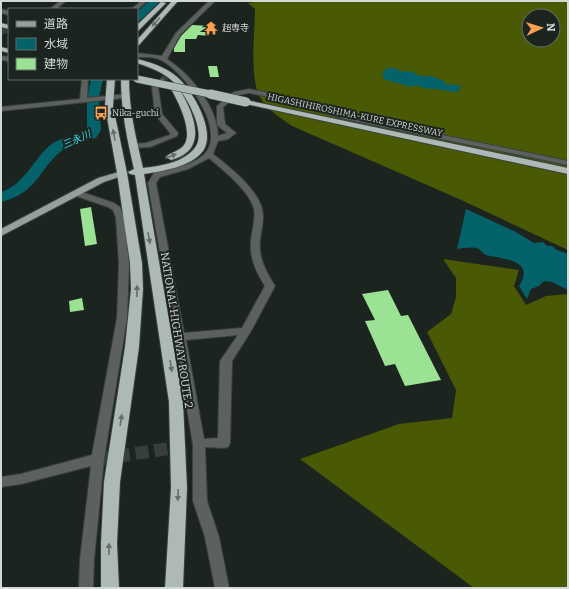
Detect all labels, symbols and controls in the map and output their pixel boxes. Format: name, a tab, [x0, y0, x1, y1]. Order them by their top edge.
legend	[8, 8, 138, 80]
north arrow	[521, 8, 561, 48]
text: 道路	[44, 17, 68, 31]
one-way arrow	[151, 17, 160, 27]
temple icon: 超専寺	[203, 20, 219, 36]
place label: 超専寺	[222, 23, 249, 33]
text: N	[544, 23, 557, 33]
text: 水域	[44, 37, 68, 51]
text: 建物	[44, 57, 68, 71]
street label: HIGASHIHIROSHIMA-KURE EXPRESSWAY	[267, 92, 444, 139]
bus stop icon: Nika-guchi	[93, 105, 109, 121]
place label: Nika-guchi	[112, 108, 159, 118]
water label: 三永川	[60, 128, 93, 151]
one-way arrow	[111, 129, 117, 141]
one-way arrow	[166, 153, 178, 159]
one-way arrow	[146, 231, 152, 244]
street label: NATIONAL HIGHWAY ROUTE 2	[158, 251, 195, 409]
one-way arrow	[133, 285, 140, 297]
one-way arrow	[168, 360, 174, 372]
one-way arrow	[118, 414, 124, 426]
one-way arrow	[175, 489, 182, 501]
one-way arrow	[106, 542, 112, 555]

